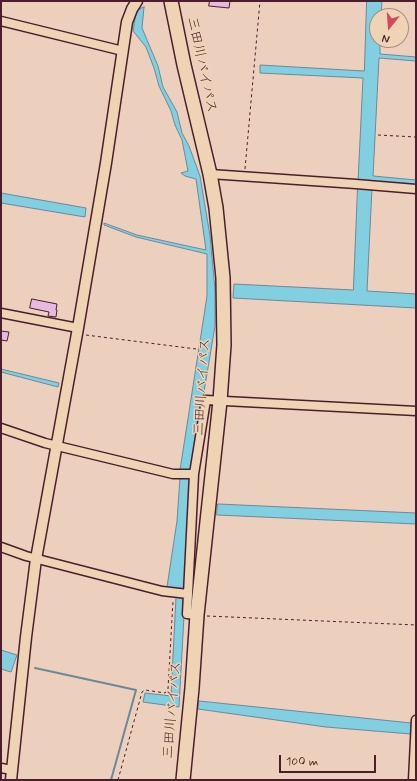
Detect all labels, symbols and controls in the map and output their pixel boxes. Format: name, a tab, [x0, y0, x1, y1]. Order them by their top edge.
north arrow	[369, 8, 409, 48]
street label: 三田川バイパス	[183, 15, 219, 115]
text: N	[380, 31, 391, 46]
street label: 三田川バイパス	[191, 338, 215, 436]
street label: 三田川バイパス	[160, 660, 186, 760]
scale bar	[281, 747, 378, 773]
text: 100 m	[286, 754, 318, 770]

